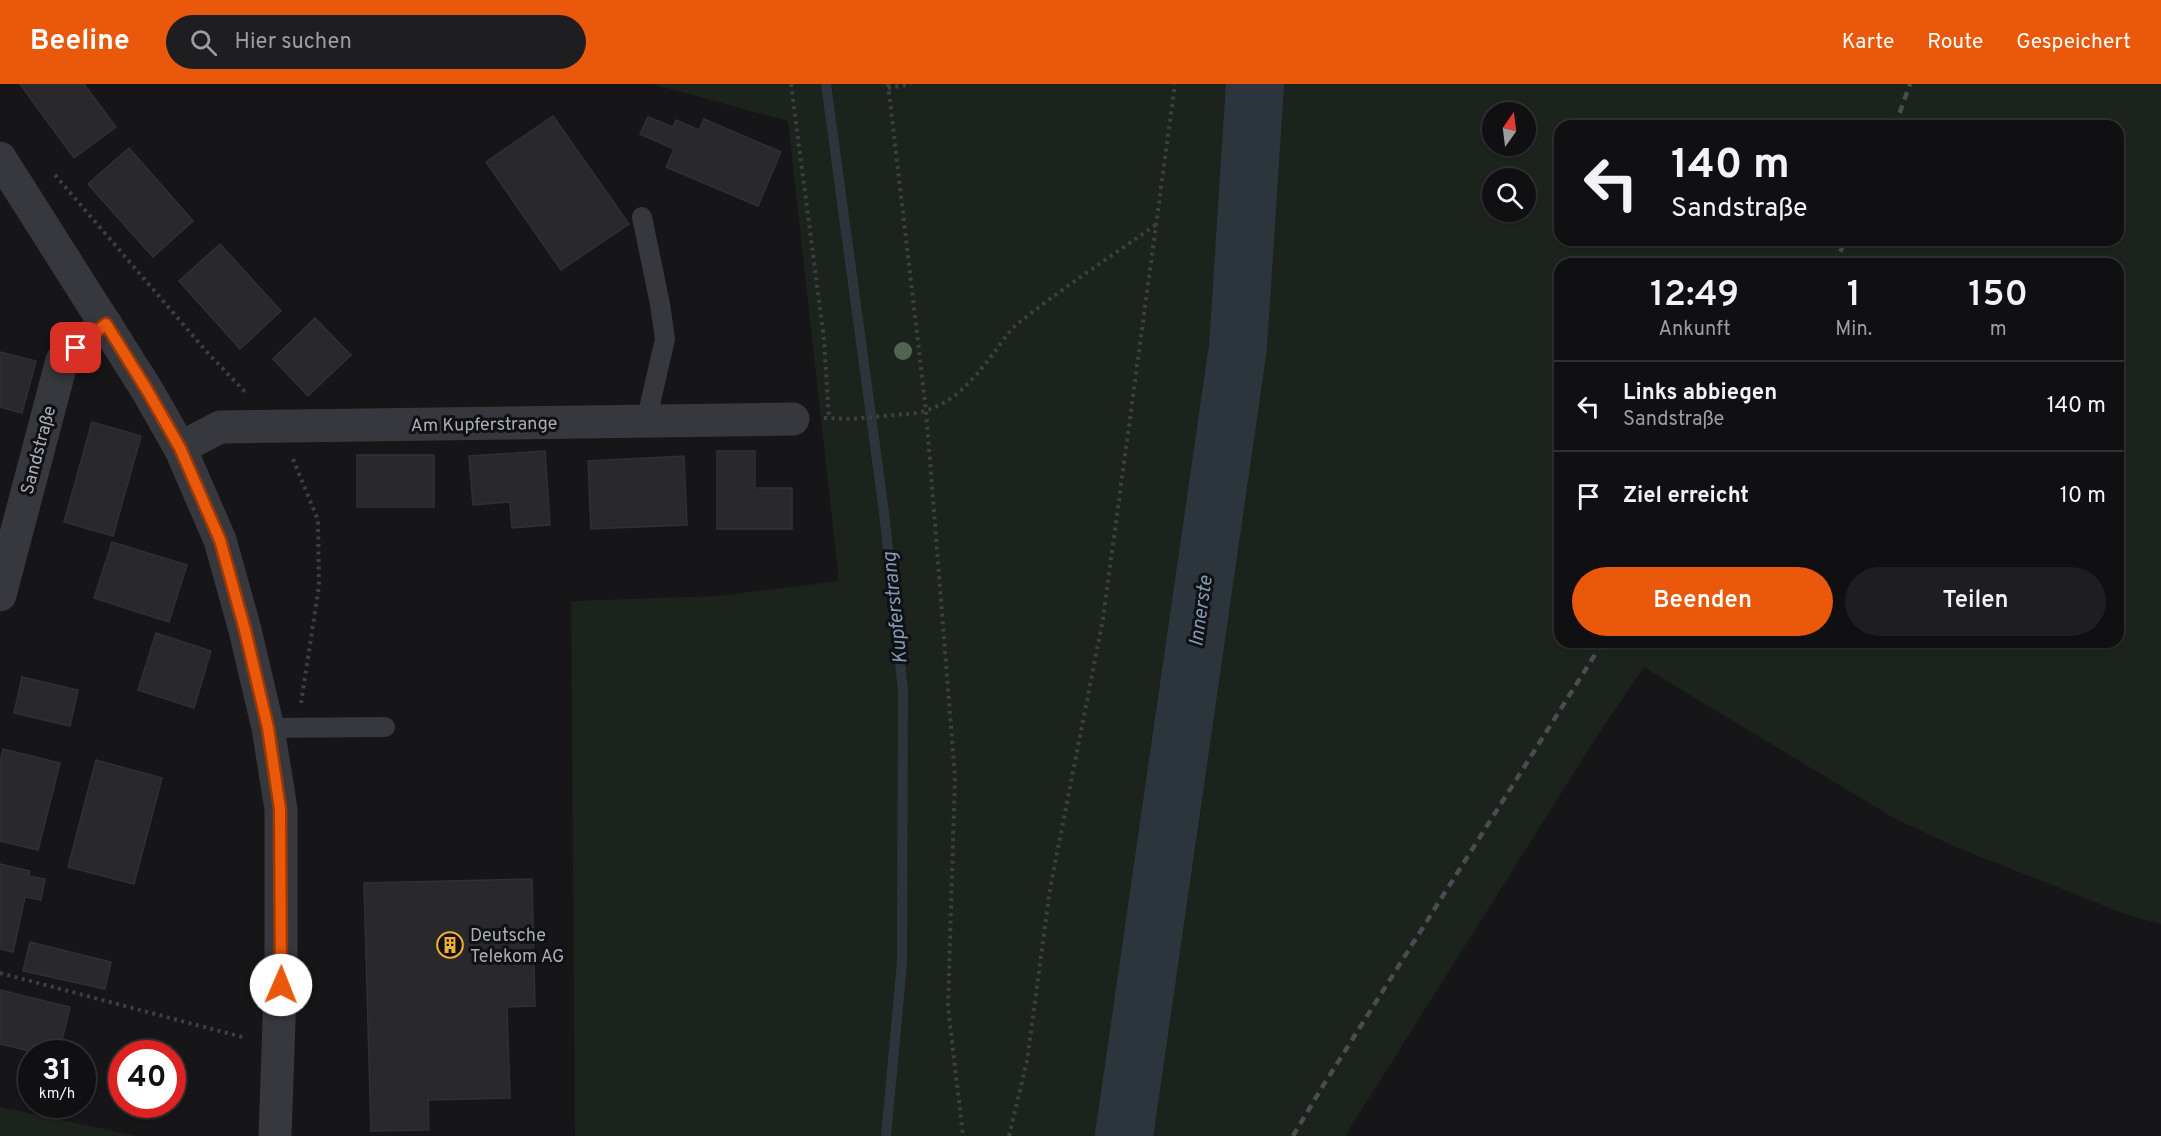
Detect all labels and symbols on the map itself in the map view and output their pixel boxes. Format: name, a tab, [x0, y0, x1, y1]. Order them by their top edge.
north arrow	[1482, 102, 1536, 156]
pin	[50, 322, 101, 373]
street label: Sandstraße	[17, 403, 62, 497]
street label: Am Kupferstrange	[410, 413, 558, 438]
water label: Kupferstrang	[877, 549, 915, 665]
water label: Innerste	[1184, 574, 1220, 648]
place label: Deutsche Telekom AG	[470, 925, 564, 969]
building icon: Deutsche Telekom AG	[435, 930, 465, 960]
position arrow	[249, 953, 313, 1017]
speed limit sign: 40	[108, 1040, 186, 1118]

